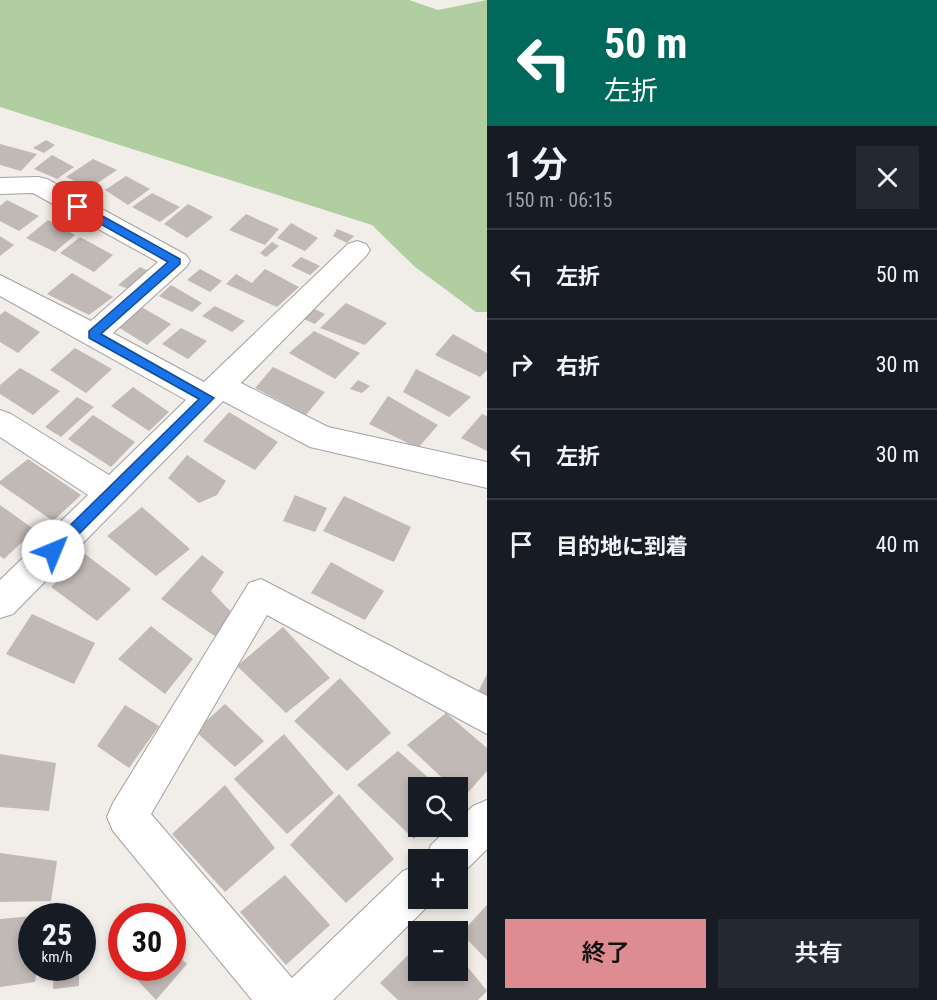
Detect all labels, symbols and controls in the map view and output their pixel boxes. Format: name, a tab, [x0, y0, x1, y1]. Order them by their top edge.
text: 50 m	[604, 19, 687, 68]
icon: left	[505, 24, 583, 102]
text: 左折	[604, 75, 658, 107]
text: 1 分	[505, 144, 567, 186]
button: close	[856, 146, 919, 209]
pin	[52, 181, 103, 232]
text: 150 m · 06:15	[505, 188, 612, 212]
icon: arrive	[61, 190, 94, 223]
icon: left	[505, 258, 538, 291]
text: 50 m	[876, 262, 919, 287]
text: 左折	[556, 264, 600, 289]
icon: right	[505, 348, 538, 381]
text: 30 m	[876, 352, 919, 377]
text: 右折	[556, 354, 600, 379]
icon: left	[505, 438, 538, 471]
text: 30 m	[876, 442, 919, 467]
text: 左折	[556, 444, 600, 469]
position arrow	[21, 519, 85, 583]
icon: arrive	[505, 528, 538, 561]
text: 40 m	[876, 532, 919, 557]
text: 目的地に到着	[556, 534, 688, 559]
map controls	[408, 777, 468, 981]
button: search	[408, 777, 468, 837]
button: +	[408, 849, 468, 909]
speed limit sign: 30	[108, 903, 186, 981]
text: 25	[42, 917, 72, 952]
button: 終了	[505, 919, 706, 988]
button: 共有	[718, 919, 919, 988]
button: −	[408, 921, 468, 981]
text: km/h	[42, 948, 72, 966]

